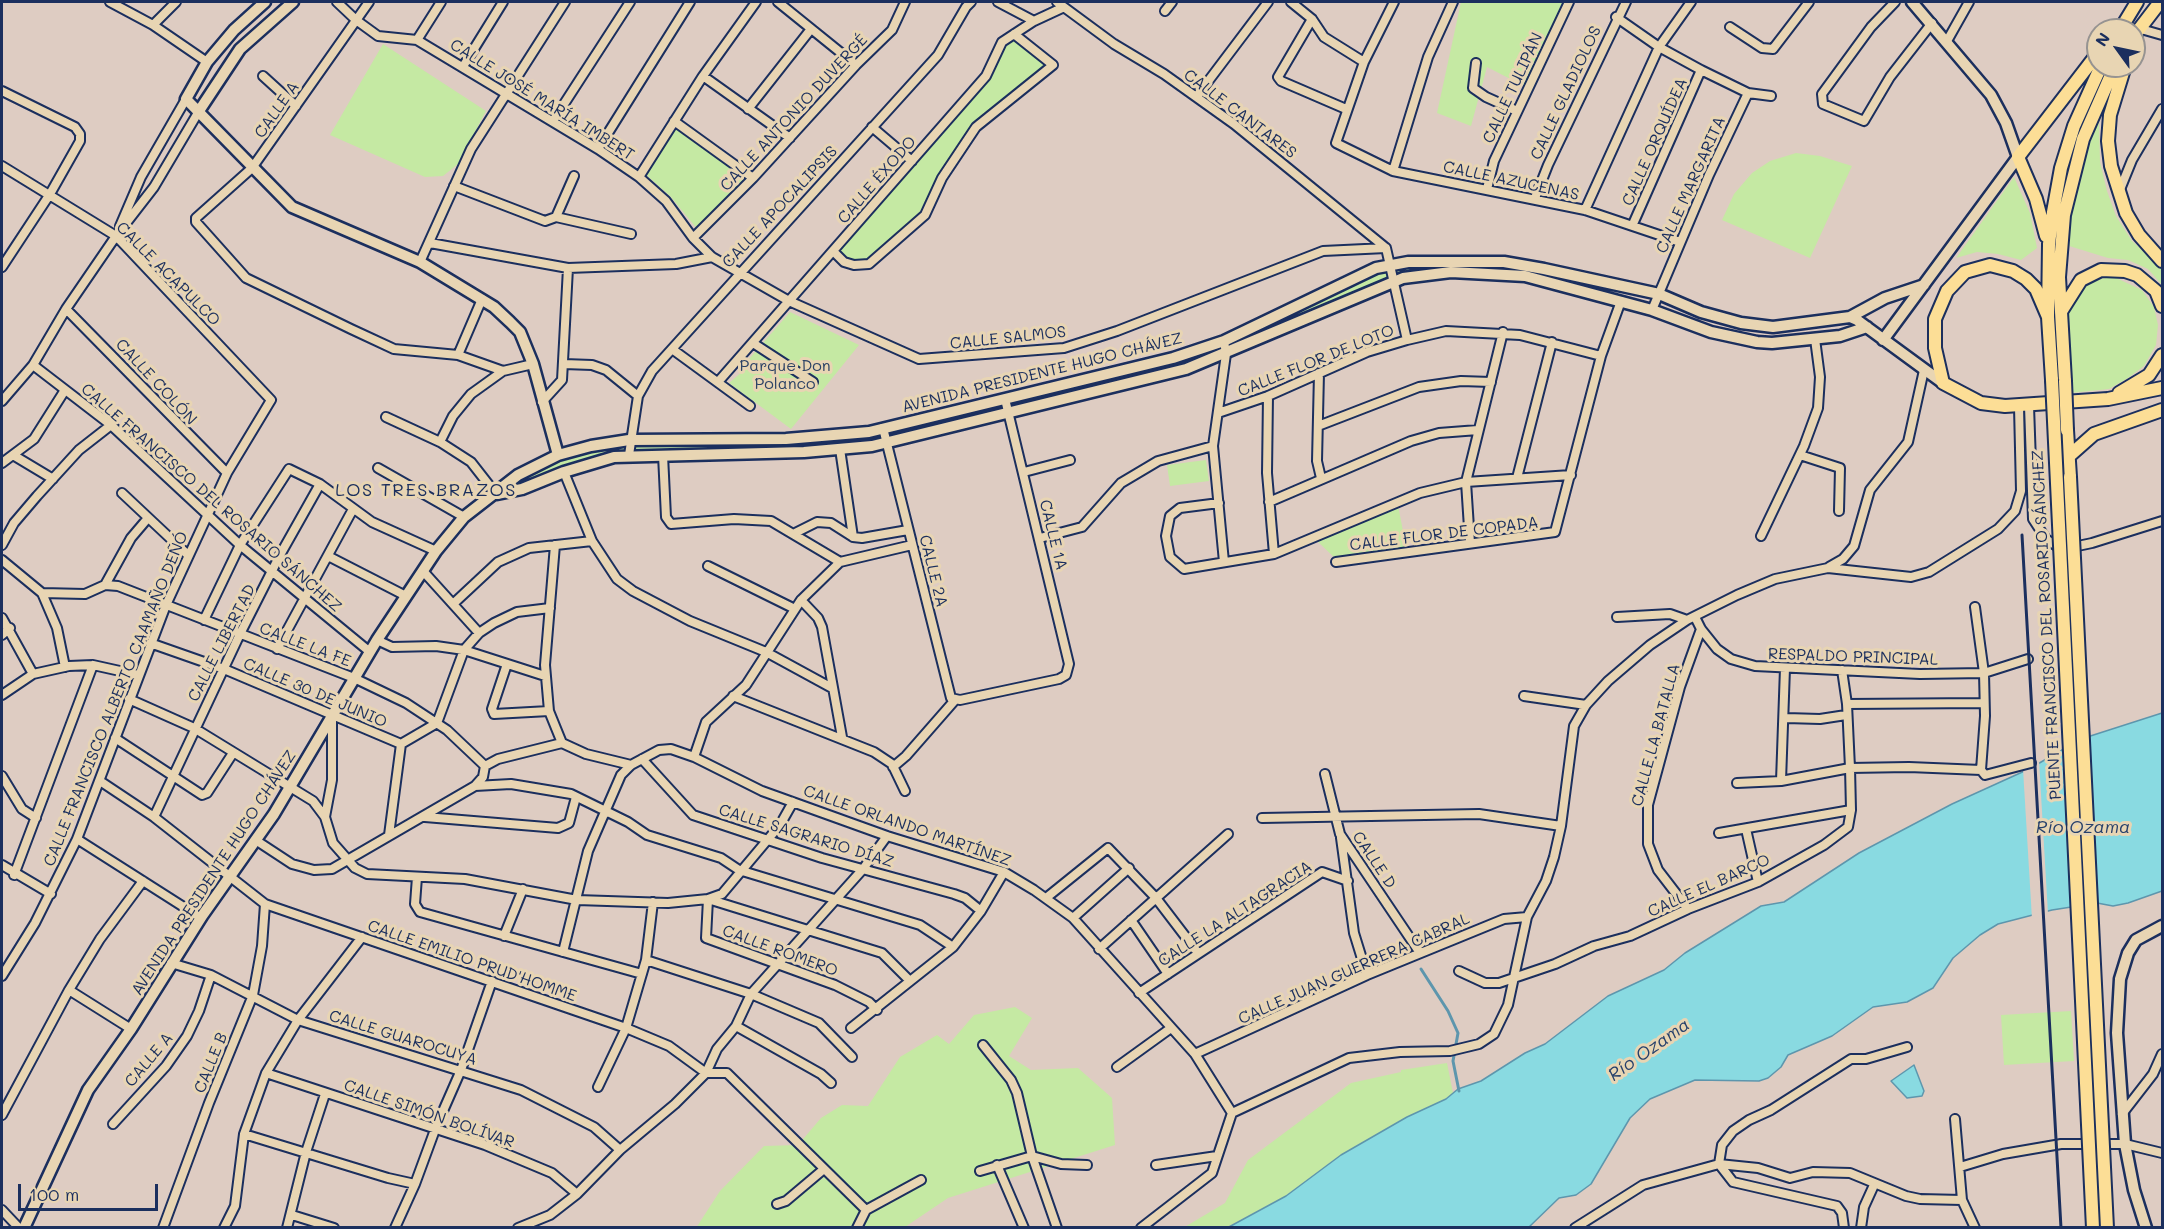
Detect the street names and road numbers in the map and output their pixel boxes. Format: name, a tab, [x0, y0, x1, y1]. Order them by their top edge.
street label: CALLE GLADIOLOS	[1527, 23, 1605, 163]
street label: CALLE TULIPÁN	[1479, 30, 1547, 146]
street label: CALLE ANTONIO DUVERGÉ	[716, 31, 872, 195]
street label: CALLE JOSÉ MARÍA IMBERT	[446, 35, 638, 165]
street label: CALLE CANTARES	[1180, 65, 1300, 163]
street label: CALLE ORQUÍDEA	[1618, 75, 1692, 209]
street label: CALLE A	[251, 78, 303, 142]
street label: CALLE MARGARITA	[1652, 114, 1730, 256]
street label: CALLE ÉXODO	[834, 132, 920, 228]
street label: CALLE APOCALIPSIS	[718, 142, 842, 272]
street label: CALLE AZUCENAS	[1441, 157, 1581, 205]
street label: CALLE ACAPULCO	[112, 218, 224, 330]
street label: CALLE FLOR DE LOTO	[1235, 321, 1397, 401]
street label: CALLE SALMOS	[949, 322, 1067, 354]
street label: AVENIDA PRESIDENTE HUGO CHÁVEZ	[900, 329, 1184, 417]
street label: CALLE COLÓN	[111, 335, 201, 429]
street label: CALLE FRANCISCO DEL ROSARIO SÁNCHEZ	[77, 380, 345, 616]
street label: PUENTE FRANCISCO DEL ROSARIO SÁNCHEZ	[2028, 450, 2066, 800]
street label: CALLE 1A	[1035, 498, 1071, 572]
street label: CALLE FLOR DE COPADA	[1349, 513, 1539, 555]
street label: CALLE FRANCISCO ALBERTO CAAMAÑO DEÑÓ	[40, 529, 192, 869]
street label: CALLE 2A	[915, 533, 951, 609]
street label: CALLE LIBERTAD	[184, 581, 260, 705]
street label: CALLE LA FE	[257, 619, 353, 671]
street label: RESPALDO PRINCIPAL	[1767, 644, 1939, 670]
street label: CALLE 30 DE JUNIO	[240, 654, 390, 732]
street label: CALLE LA BATALLA	[1628, 661, 1684, 809]
street label: AVENIDA PRESIDENTE HUGO CHÁVEZ	[128, 747, 300, 999]
street label: CALLE ORLANDO MARTÍNEZ	[801, 781, 1013, 871]
street label: CALLE SAGRARIO DÍAZ	[716, 800, 896, 872]
street label: CALLE D	[1348, 828, 1400, 892]
street label: CALLE EL BARCO	[1645, 850, 1773, 922]
street label: CALLE LA ALTAGRACIA	[1155, 857, 1315, 971]
street label: CALLE JUAN GUERRERA CABRAL	[1235, 909, 1473, 1029]
street label: CALLE EMILIO PRUD'HOMME	[365, 916, 579, 1006]
street label: CALLE ROMERO	[720, 921, 840, 981]
street label: CALLE GUAROCUYA	[327, 1006, 479, 1070]
street label: CALLE A	[121, 1029, 177, 1091]
street label: CALLE B	[190, 1030, 232, 1096]
street label: CALLE SIMÓN BOLÍVAR	[341, 1076, 517, 1152]

